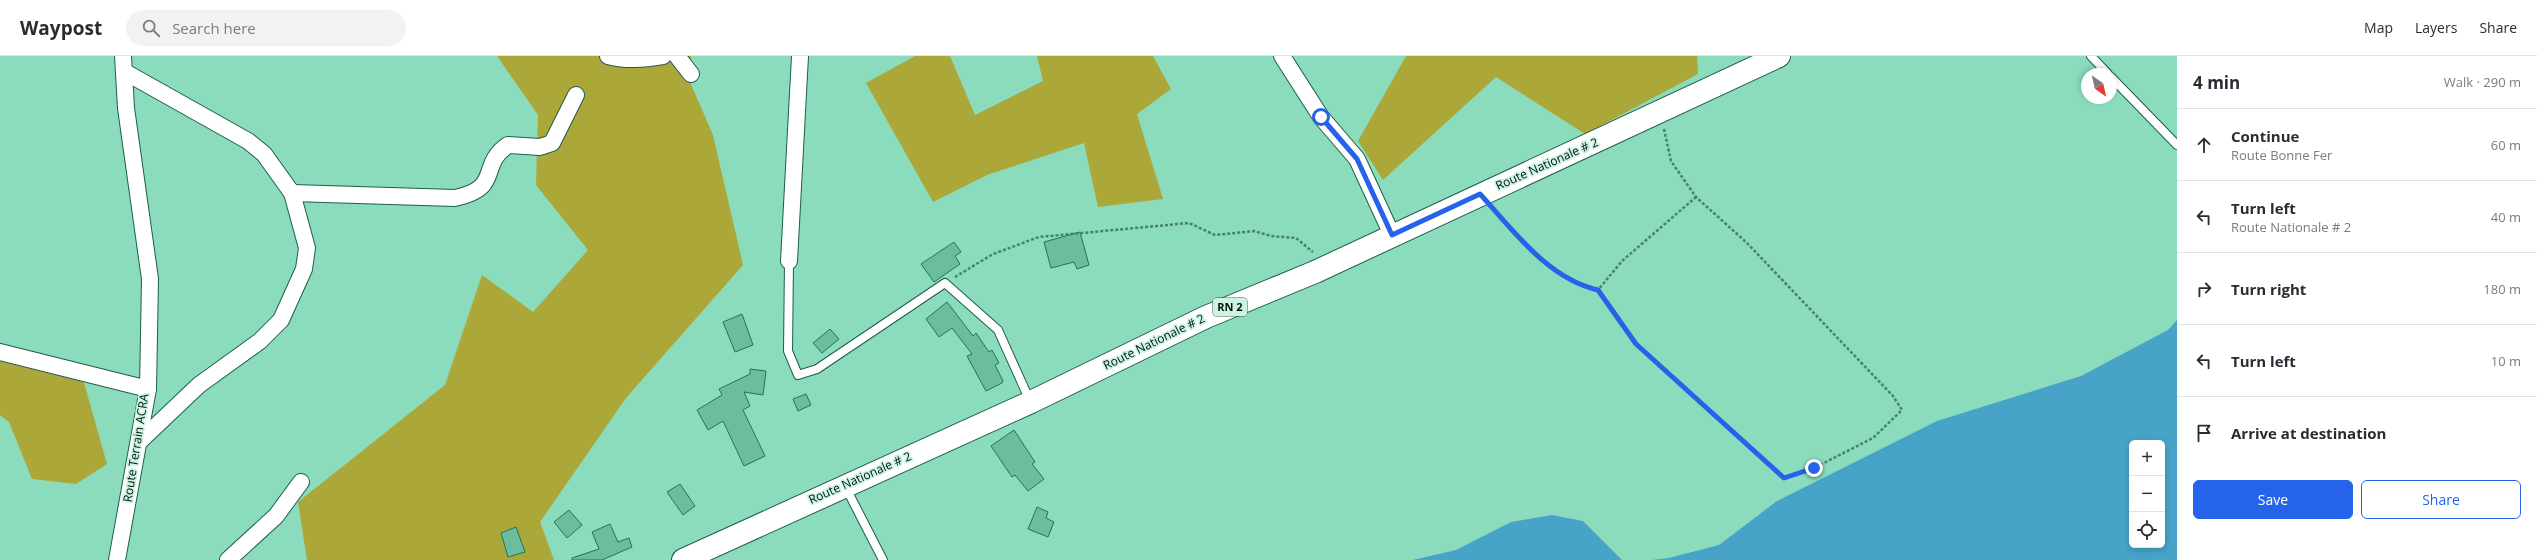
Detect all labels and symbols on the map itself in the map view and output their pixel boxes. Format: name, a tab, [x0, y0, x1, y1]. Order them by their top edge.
north arrow	[2081, 68, 2117, 104]
route start	[1312, 108, 1330, 126]
street label: Route Nationale # 2	[1493, 133, 1601, 194]
road number: RN 2	[1213, 298, 1247, 316]
street label: Route Nationale # 2	[1100, 310, 1208, 374]
street label: Route Terrain ACRA	[119, 392, 153, 503]
street label: Route Nationale # 2	[806, 447, 914, 508]
route end	[1805, 459, 1823, 477]

